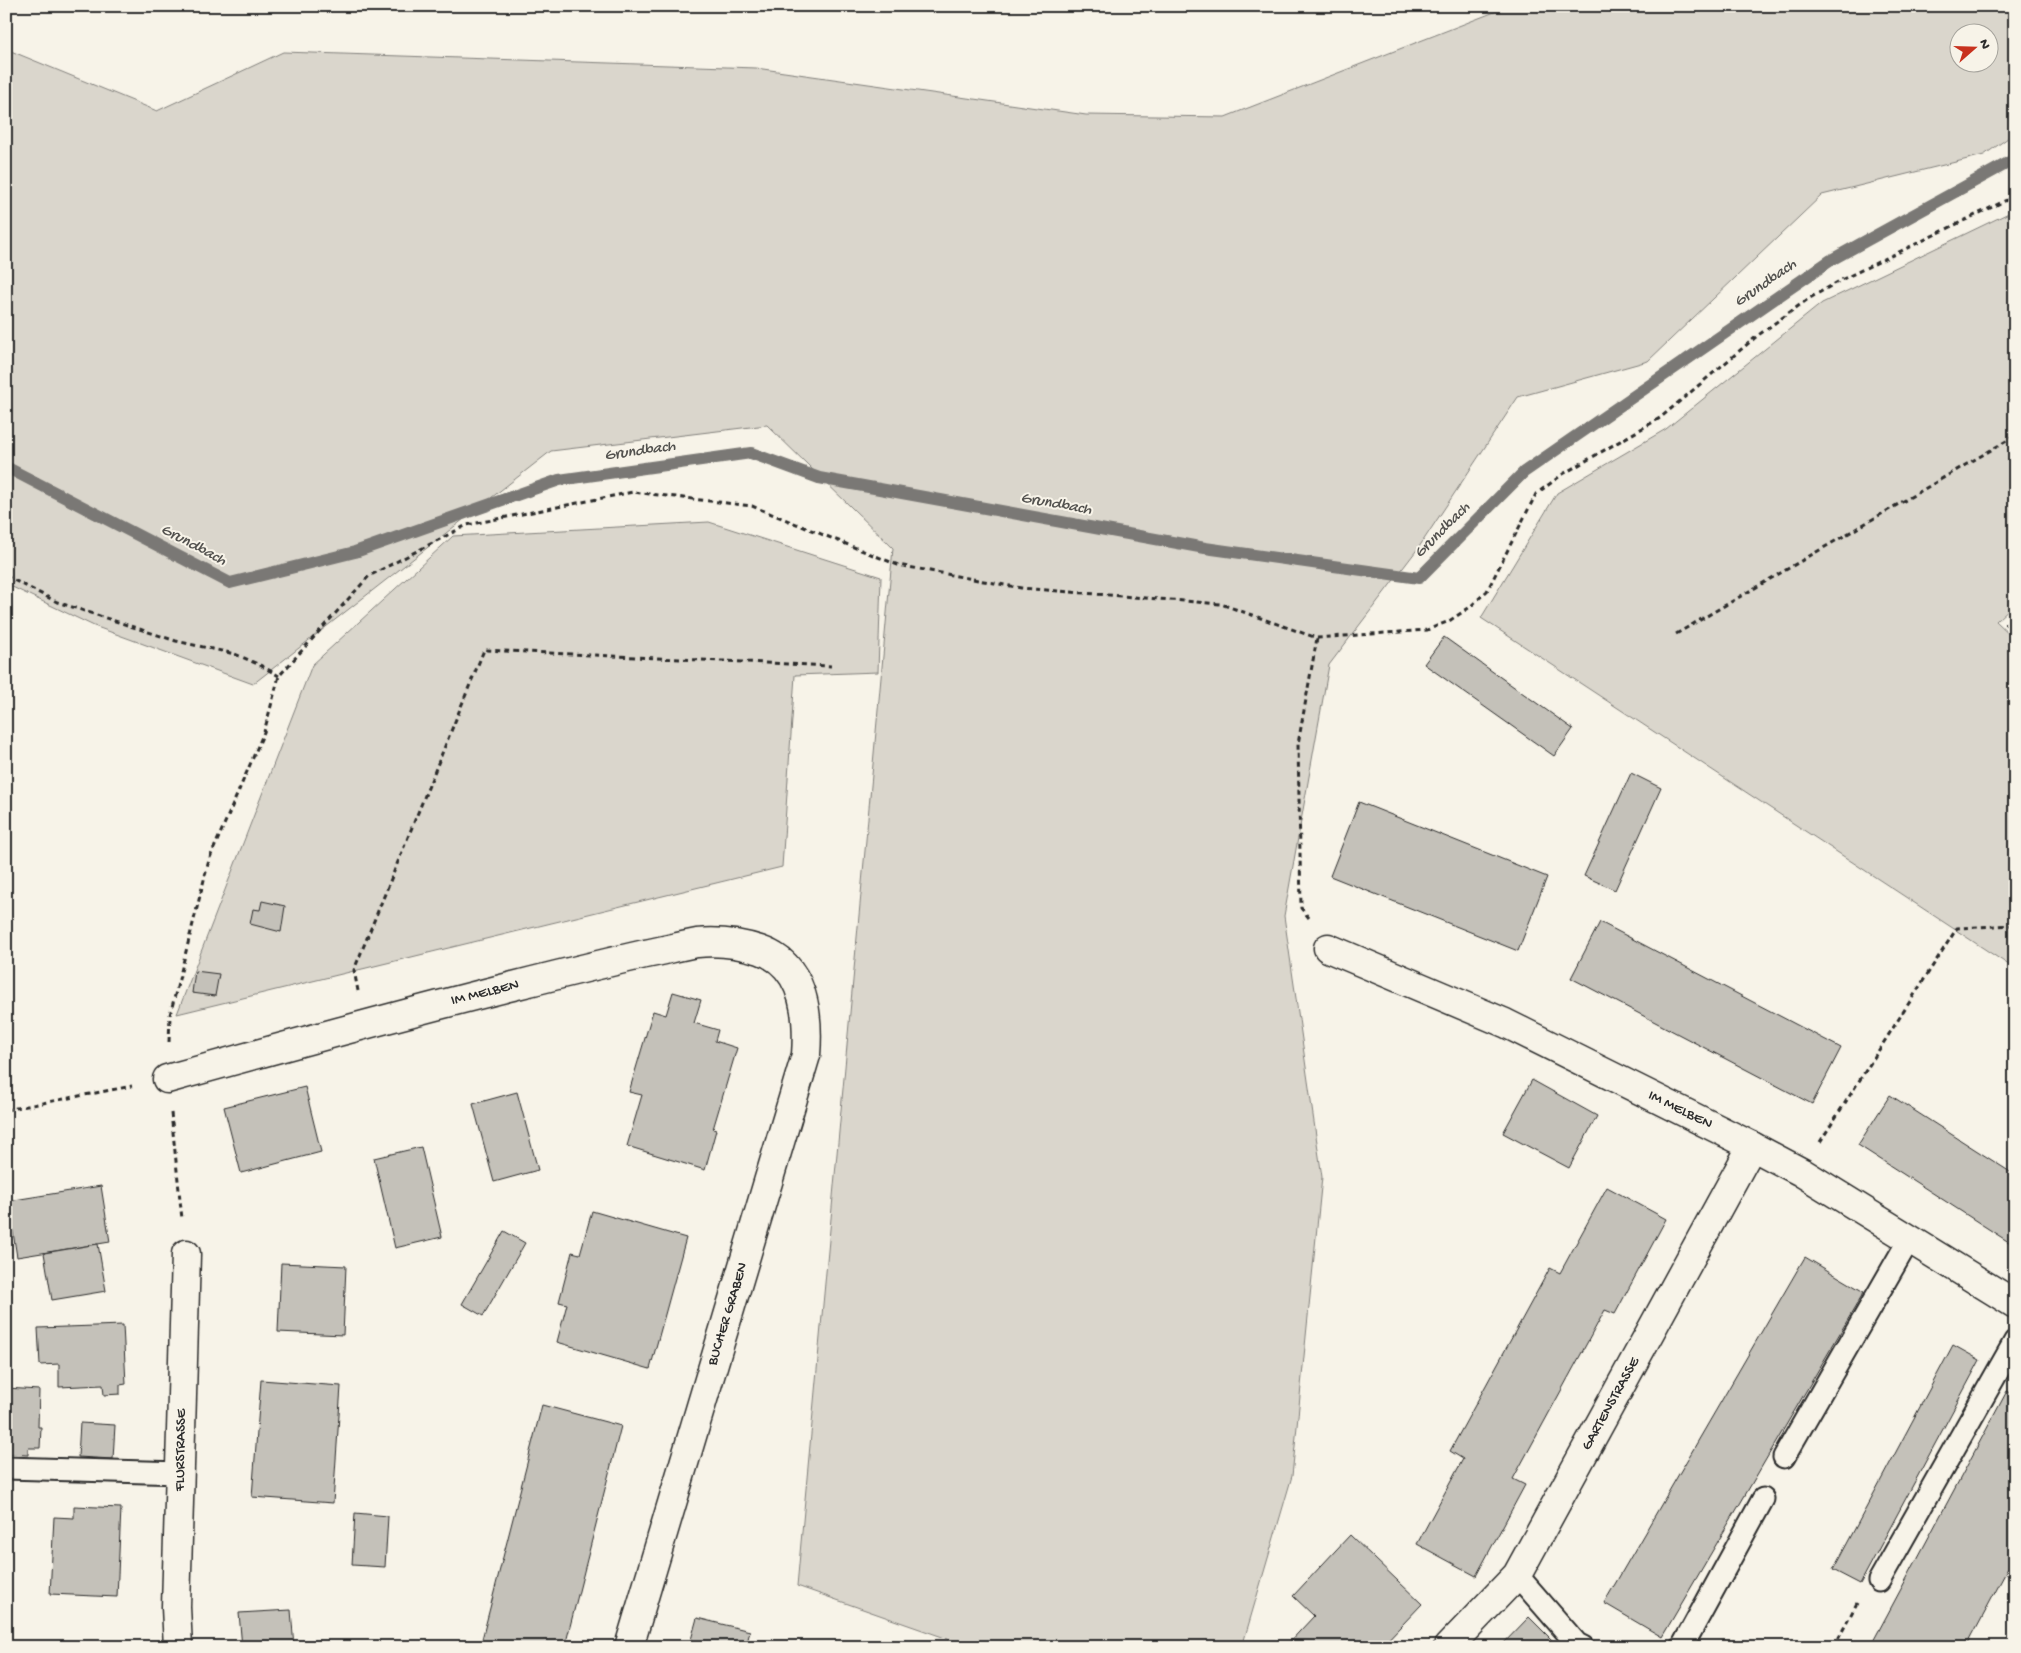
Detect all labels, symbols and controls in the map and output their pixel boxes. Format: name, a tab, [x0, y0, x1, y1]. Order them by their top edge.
north arrow	[1948, 22, 1998, 72]
text: N	[1974, 37, 1993, 52]
water label: Grundbach	[1731, 255, 1801, 312]
water label: Grundbach	[603, 438, 677, 466]
water label: Grundbach	[1019, 489, 1093, 521]
water label: Grundbach	[1411, 499, 1475, 563]
water label: Grundbach	[157, 521, 229, 571]
street label: IM MELBEN	[449, 976, 521, 1010]
street label: IM MELBEN	[1645, 1087, 1715, 1133]
street label: BUCHER GRABEN	[703, 1260, 752, 1369]
street label: GARTENSTRASSE	[1578, 1354, 1644, 1454]
street label: FLURSTRASSE	[171, 1408, 191, 1492]

